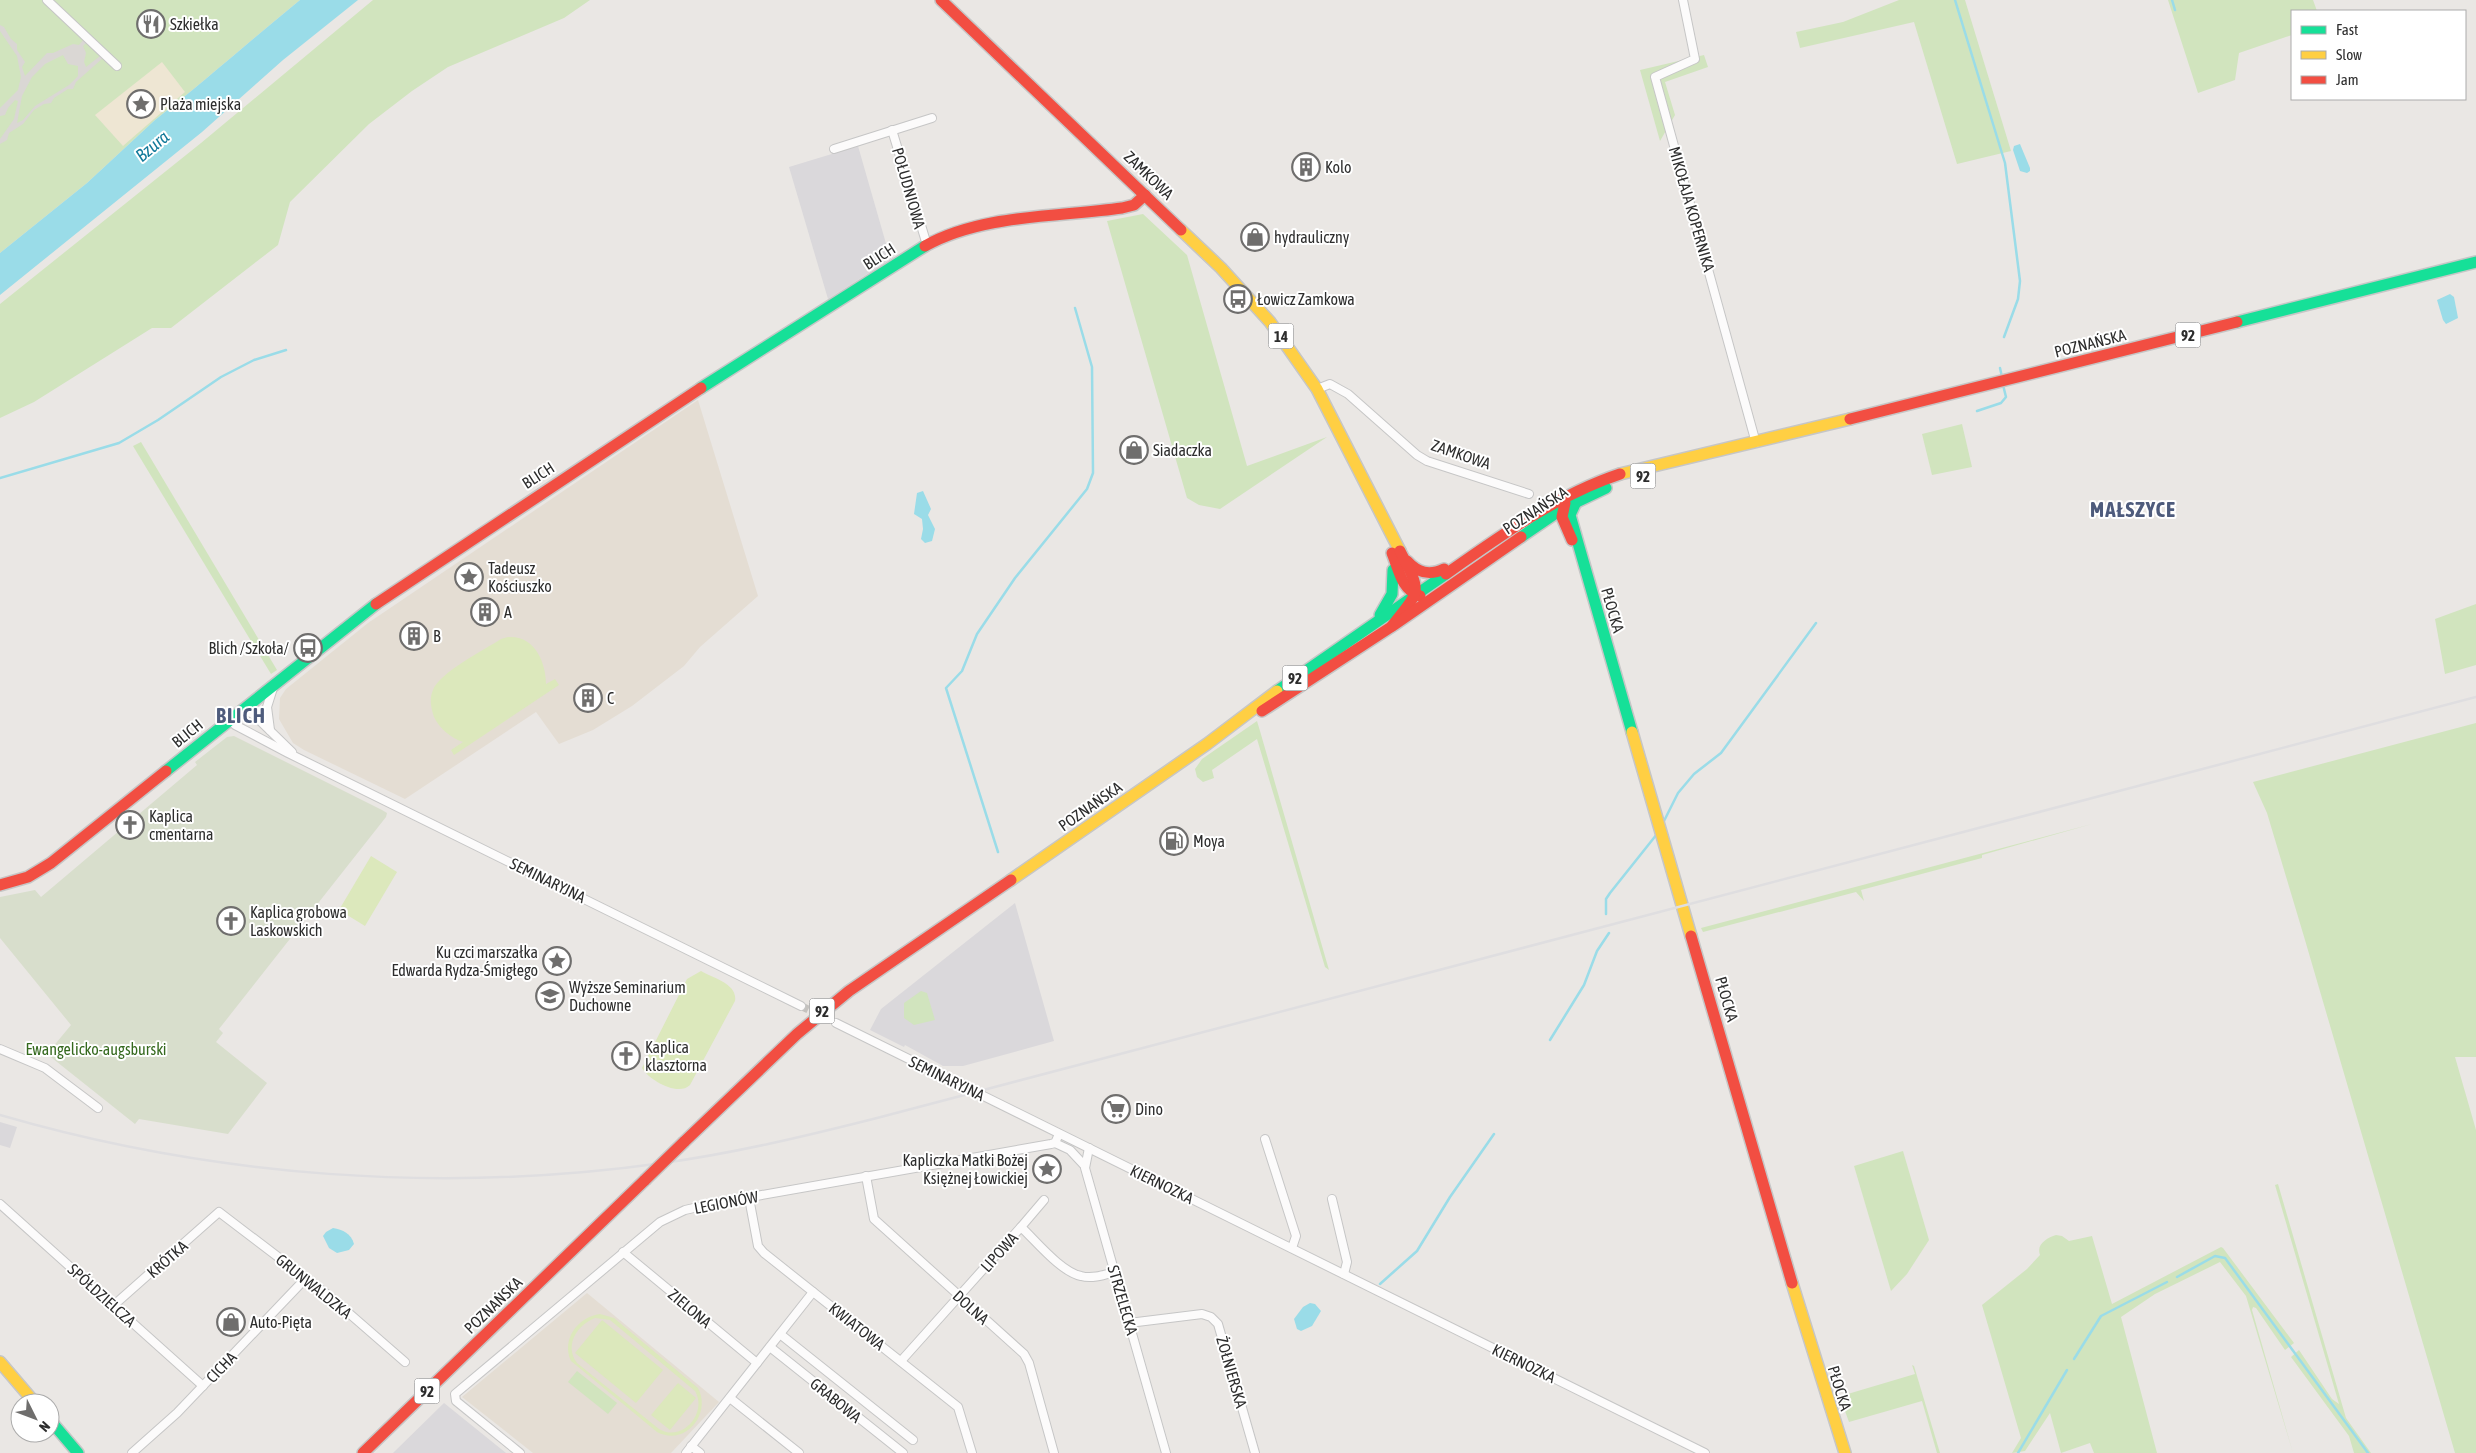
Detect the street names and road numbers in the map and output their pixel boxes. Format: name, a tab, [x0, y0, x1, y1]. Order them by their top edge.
street label: MIKOŁAJA KOPERNIKA	[1666, 144, 1719, 274]
street label: POŁUDNIOWA	[889, 145, 929, 231]
street label: ZAMKOWA	[1121, 147, 1177, 203]
street label: BLICH	[860, 239, 898, 273]
road number: 92	[2176, 322, 2200, 348]
road number: 14	[1268, 324, 1294, 348]
street label: POZNAŃSKA	[2052, 325, 2128, 361]
street label: ZAMKOWA	[1429, 435, 1493, 473]
street label: BLICH	[519, 458, 557, 492]
road number: 92	[1630, 464, 1656, 488]
street label: POZNAŃSKA	[1499, 482, 1571, 537]
street label: PŁOCKA	[1598, 585, 1628, 635]
road number: 92	[1282, 666, 1308, 690]
street label: BLICH	[168, 715, 206, 751]
street label: POZNAŃSKA	[1055, 778, 1125, 834]
street label: SEMINARYJNA	[507, 854, 589, 906]
street label: PŁOCKA	[1712, 974, 1742, 1024]
road number: 92	[810, 998, 834, 1024]
street label: SEMINARYJNA	[906, 1052, 988, 1104]
street label: KIERNOZKA	[1127, 1161, 1197, 1207]
street label: LEGIONÓW	[692, 1187, 760, 1217]
street label: LIPOWA	[977, 1229, 1021, 1275]
street label: KRÓTKA	[143, 1237, 191, 1281]
street label: GRUNWALDZKA	[273, 1250, 356, 1322]
street label: SPÓŁDZIELCZA	[64, 1260, 140, 1330]
street label: STRZELECKA	[1104, 1263, 1142, 1337]
street label: POZNAŃSKA	[460, 1273, 526, 1337]
street label: ZIELONA	[665, 1285, 715, 1331]
street label: DOLNA	[949, 1286, 993, 1328]
street label: KWIATOWA	[826, 1299, 889, 1353]
street label: ŻOŁNIERSKA	[1213, 1334, 1251, 1410]
street label: KIERNOZKA	[1489, 1340, 1559, 1386]
street label: CICHA	[202, 1348, 240, 1386]
street label: PŁOCKA	[1825, 1363, 1855, 1413]
street label: GRABOWA	[807, 1374, 865, 1426]
road number: 92	[414, 1378, 440, 1404]

